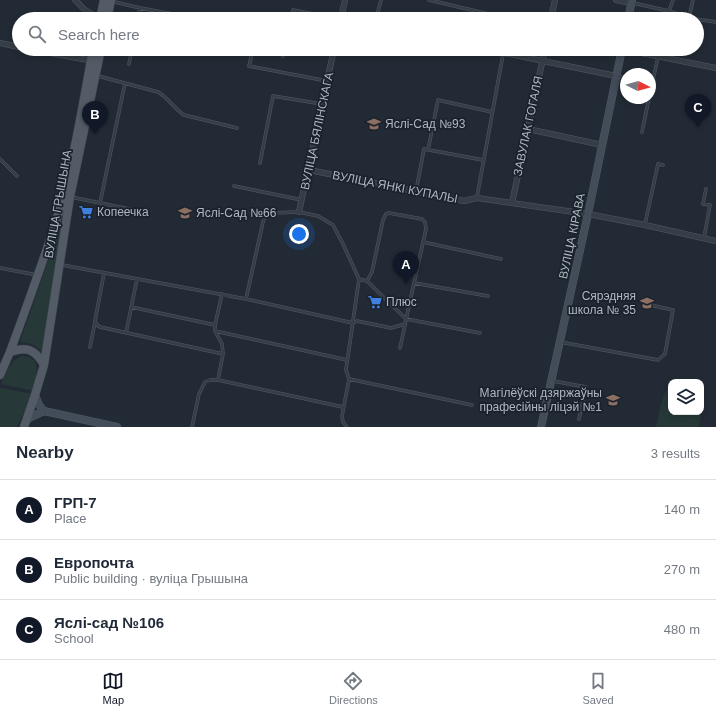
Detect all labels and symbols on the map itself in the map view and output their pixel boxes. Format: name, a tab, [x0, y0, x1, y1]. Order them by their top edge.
north arrow	[620, 68, 656, 104]
street label: ВУЛІЦА БЯЛІНСКАГА	[298, 71, 336, 191]
street label: ЗАВУЛАК ГОГАЛЯ	[511, 75, 545, 177]
pin: C	[685, 94, 711, 127]
pin: B	[82, 101, 108, 134]
school or university icon: Яслі-Сад №93	[366, 116, 382, 132]
place label: Яслі-Сад №93	[385, 117, 466, 131]
street label: ВУЛІЦА ГРЫШЫНА	[42, 149, 74, 259]
street label: ВУЛІЦА ЯНКІ КУПАЛЫ	[331, 168, 459, 206]
street label: ВУЛІЦА КІРАВА	[556, 192, 588, 280]
supermarket icon: Копеечка	[78, 204, 94, 220]
place label: Копеечка	[97, 205, 149, 219]
school or university icon: Яслі-Сад №66	[177, 205, 193, 221]
place label: Яслі-Сад №66	[196, 206, 277, 220]
your location	[289, 224, 309, 244]
pin: A	[393, 251, 419, 284]
place label: Сярэдняя школа № 35	[568, 289, 636, 317]
supermarket icon: Плюс	[367, 294, 383, 310]
place label: Плюс	[386, 295, 417, 309]
school or university icon: Сярэдняя школа № 35	[639, 295, 655, 311]
place label: Магілёўскі дзяржаўны прафесійны ліцэй №1	[479, 386, 602, 414]
school or university icon: Магілёўскі дзяржаўны прафесійны ліцэй №1	[605, 392, 621, 408]

